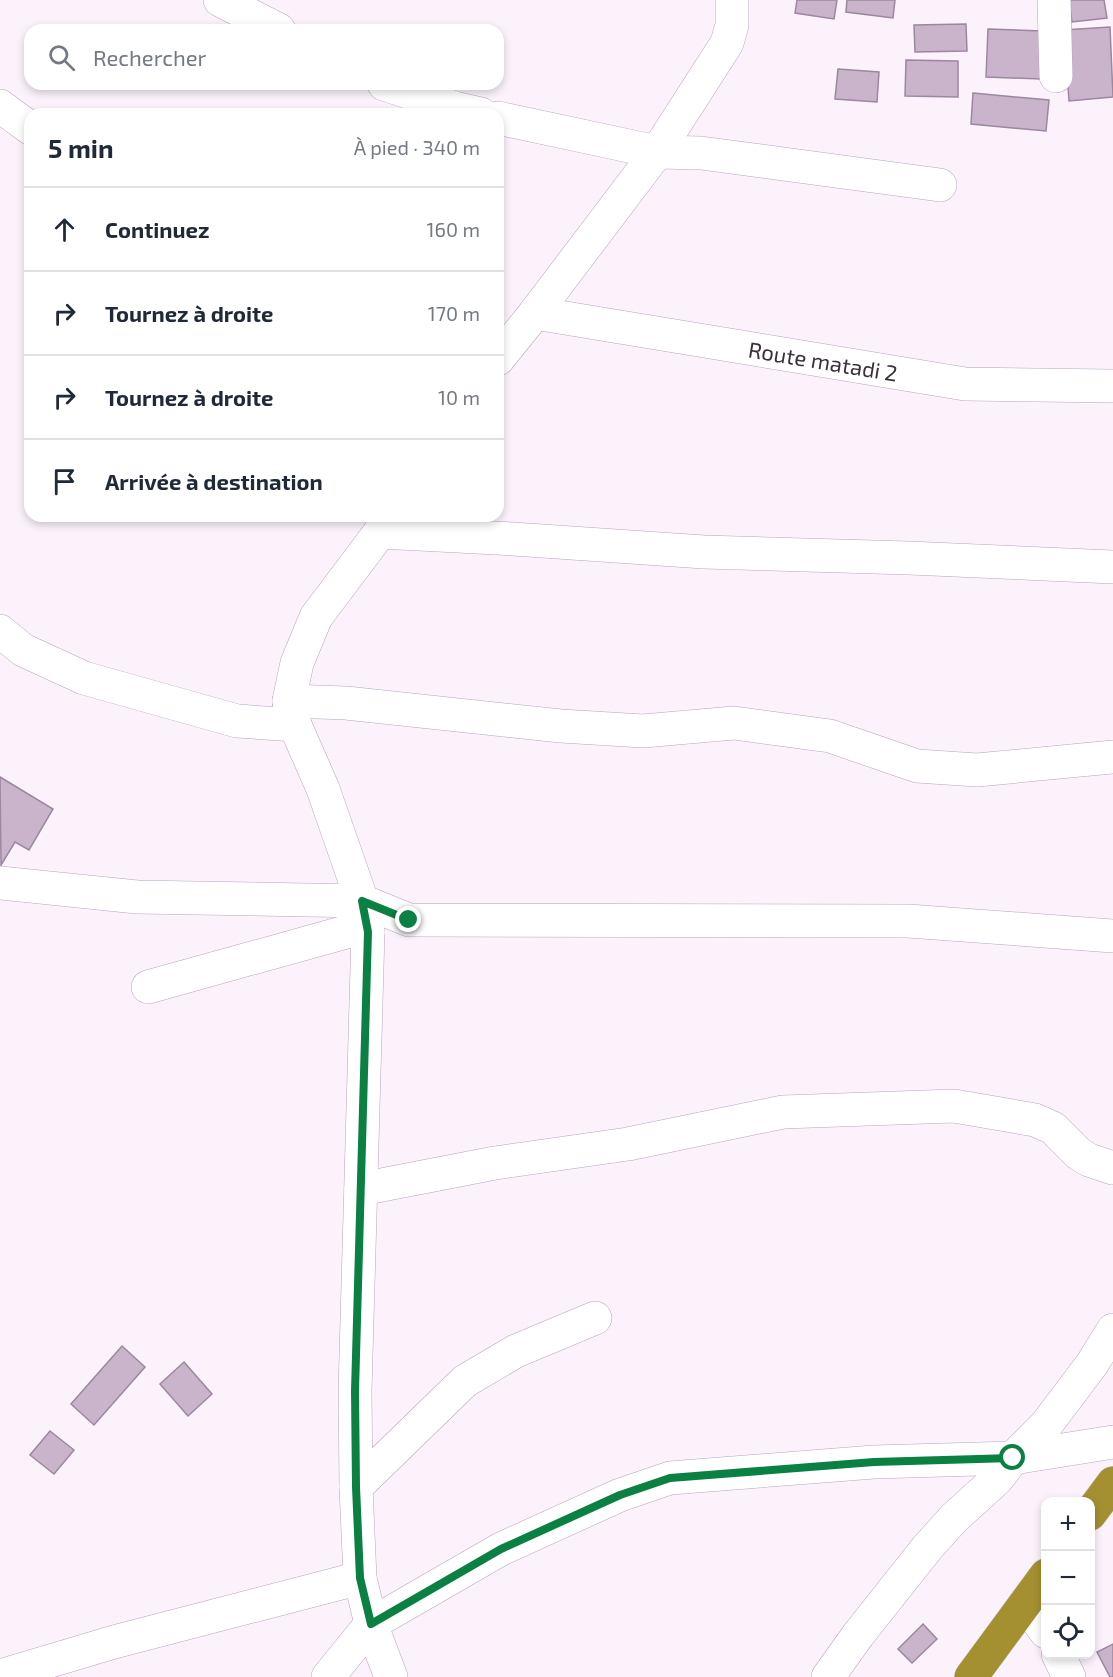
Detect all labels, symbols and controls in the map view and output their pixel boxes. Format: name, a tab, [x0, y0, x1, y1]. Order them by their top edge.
search box	[24, 24, 504, 90]
icon: search	[45, 41, 78, 74]
text: Rechercher	[93, 44, 206, 70]
text: 5 min	[48, 132, 114, 163]
text: À pied · 340 m	[354, 135, 480, 159]
icon: ahead	[48, 213, 81, 246]
text: Continuez	[105, 216, 209, 242]
text: 160 m	[427, 217, 480, 241]
icon: right	[48, 297, 81, 330]
text: Tournez à droite	[105, 300, 274, 326]
text: 170 m	[428, 301, 480, 325]
street label: Route matadi 2	[747, 335, 900, 386]
icon: right	[48, 381, 81, 414]
text: Tournez à droite	[105, 384, 274, 410]
text: 10 m	[438, 385, 480, 409]
icon: arrive	[48, 465, 81, 498]
text: Arrivée à destination	[105, 468, 323, 494]
route end	[395, 906, 421, 932]
route start	[999, 1444, 1025, 1470]
map controls	[1041, 1497, 1095, 1659]
button: +	[1041, 1497, 1095, 1551]
button: −	[1041, 1551, 1095, 1605]
button: locate	[1041, 1605, 1095, 1659]

